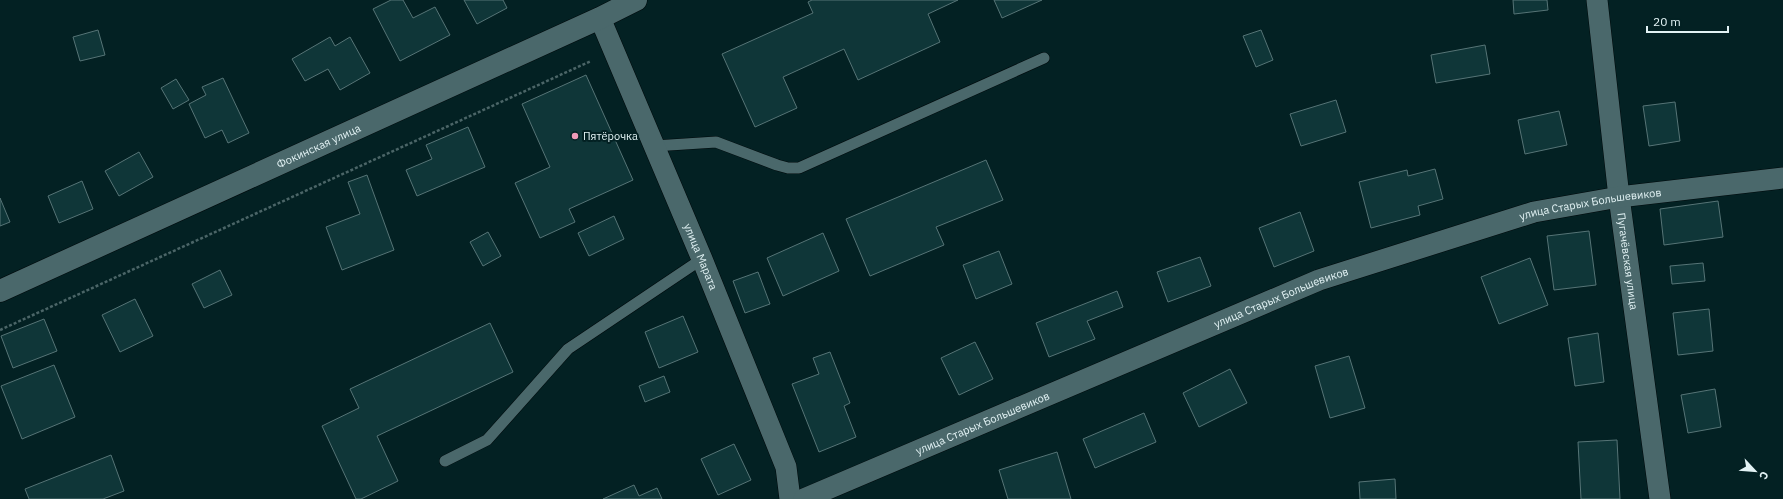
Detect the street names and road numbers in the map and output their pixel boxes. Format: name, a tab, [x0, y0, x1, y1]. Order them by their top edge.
street label: Фокинская улица	[274, 121, 363, 171]
street label: улица Старых Большевиков	[1517, 185, 1662, 223]
street label: Пугачёвская улица	[1614, 212, 1641, 311]
street label: улица Марата	[681, 221, 721, 292]
street label: улица Старых Большевиков	[1212, 264, 1350, 331]
street label: улица Старых Большевиков	[913, 388, 1052, 458]

